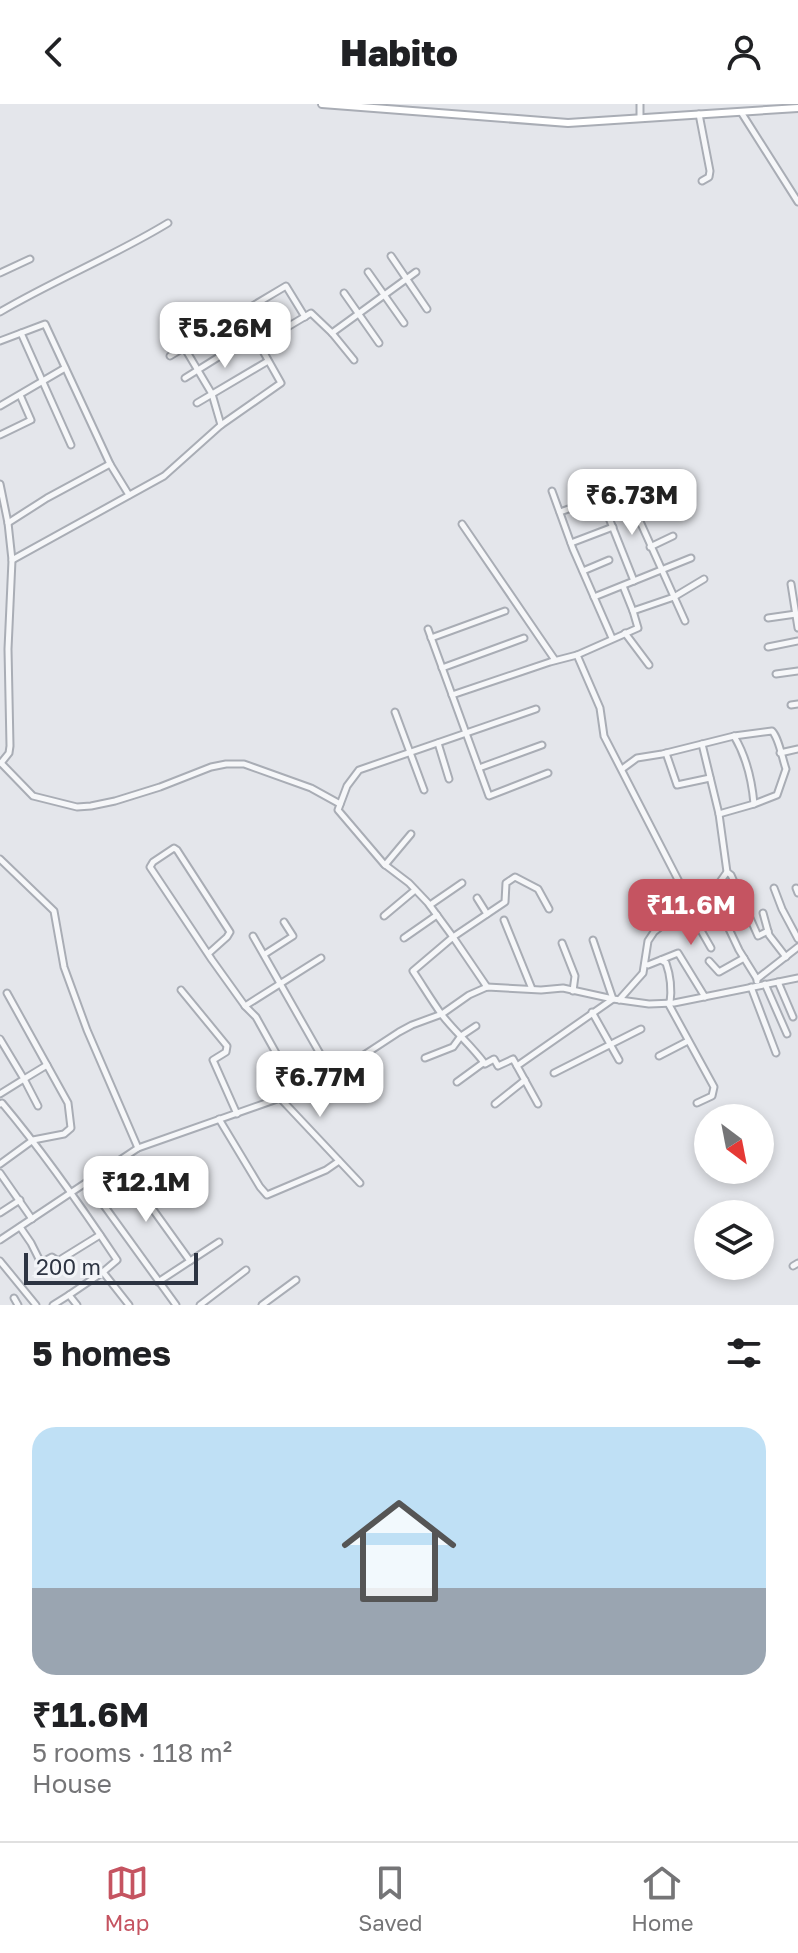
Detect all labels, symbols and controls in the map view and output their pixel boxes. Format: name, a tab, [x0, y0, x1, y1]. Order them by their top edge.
icon: back	[32, 30, 76, 74]
icon: person	[722, 30, 766, 74]
text: Habito	[340, 31, 458, 74]
pin: ₹5.26M	[160, 302, 290, 370]
text: ₹5.26M	[178, 312, 272, 343]
pin: ₹6.73M	[567, 469, 697, 537]
text: ₹6.73M	[586, 479, 678, 510]
pin: ₹11.6M	[626, 879, 756, 947]
text: ₹11.6M	[646, 889, 736, 920]
pin: ₹6.77M	[255, 1051, 385, 1119]
text: ₹6.77M	[274, 1061, 366, 1092]
north arrow	[694, 1104, 774, 1184]
map controls	[694, 1104, 774, 1280]
pin: ₹12.1M	[81, 1156, 211, 1224]
text: ₹12.1M	[102, 1166, 190, 1197]
button: layers	[694, 1200, 774, 1280]
scale bar	[24, 1249, 198, 1285]
text: 200 m	[36, 1253, 101, 1280]
icon: filters	[722, 1331, 766, 1375]
text: 5 homes	[32, 1333, 171, 1373]
icon: home	[327, 1479, 471, 1623]
text: ₹11.6M	[32, 1694, 149, 1734]
text: 5 rooms · 118 m²	[32, 1737, 232, 1768]
text: House	[32, 1768, 112, 1799]
tab: Map	[104, 1861, 149, 1936]
tab: Saved	[358, 1861, 422, 1936]
tab: Home	[631, 1861, 694, 1936]

